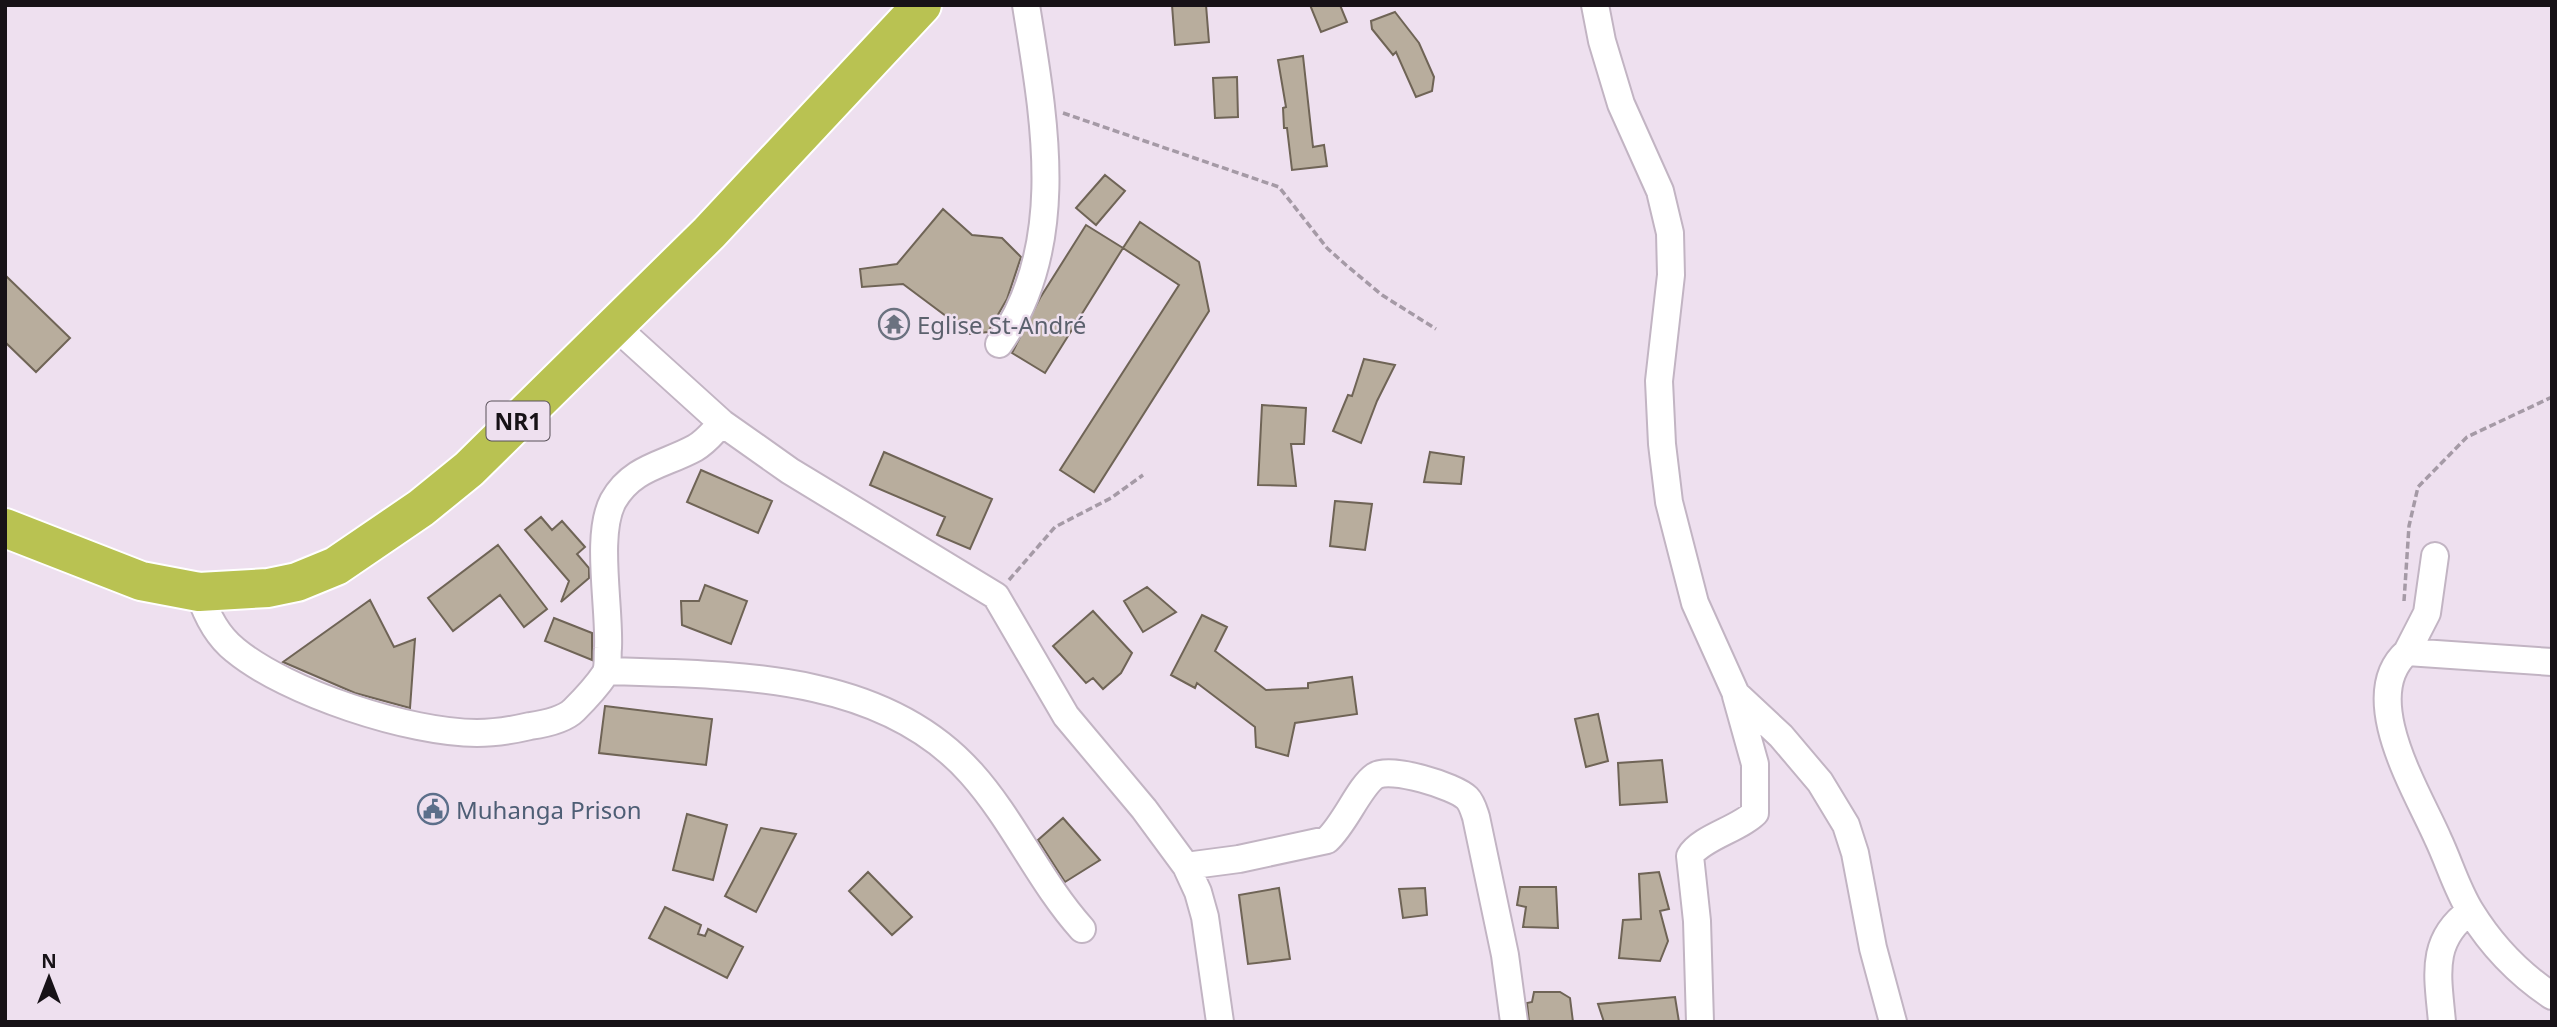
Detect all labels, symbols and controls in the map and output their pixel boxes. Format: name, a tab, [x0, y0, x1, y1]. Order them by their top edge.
temple icon: Eglise St-André	[877, 307, 911, 341]
place label: Eglise St-André	[917, 308, 1086, 341]
road number: NR1	[486, 402, 550, 440]
public building icon: Muhanga Prison	[416, 792, 450, 826]
place label: Muhanga Prison	[456, 793, 642, 826]
north arrow	[14, 943, 84, 1013]
text: N	[41, 948, 57, 974]

